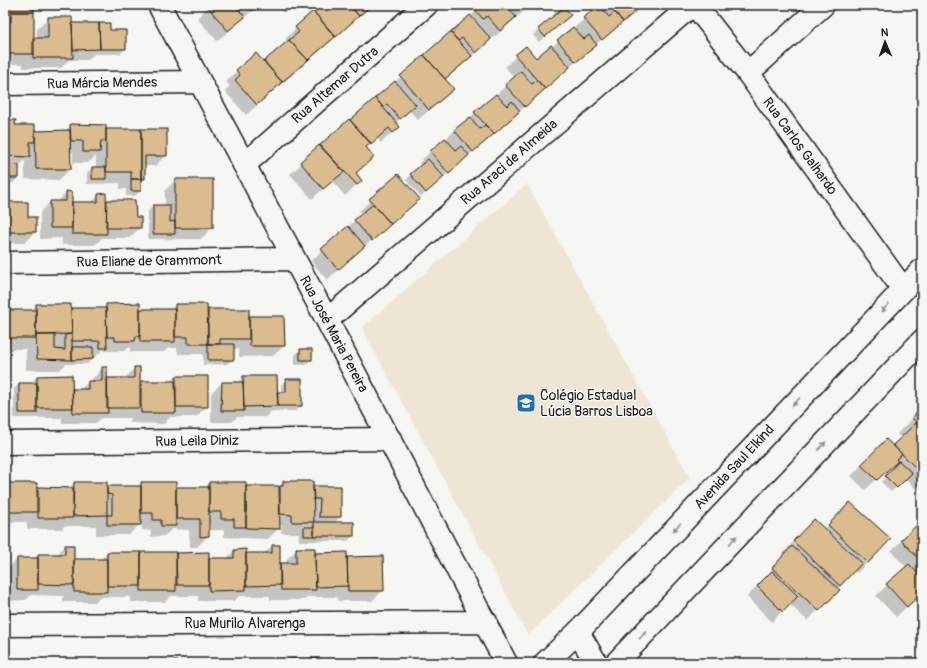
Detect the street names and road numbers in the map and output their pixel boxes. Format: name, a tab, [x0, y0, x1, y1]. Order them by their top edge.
street label: Rua Altemar Dutra	[288, 43, 382, 127]
street label: Rua Márcia Mendes	[47, 74, 158, 92]
street label: Rua Carlos Galhardo	[759, 94, 841, 198]
street label: Rua Araci de Almeida	[457, 115, 561, 209]
street label: Rua Eliane de Grammont	[76, 251, 222, 271]
street label: Rua José Maria Pereira	[296, 273, 372, 395]
street label: Avenida Saul Elkind	[690, 421, 778, 513]
street label: Rua Leila Diniz	[155, 432, 239, 450]
street label: Rua Murilo Alvarenga	[184, 615, 306, 632]

